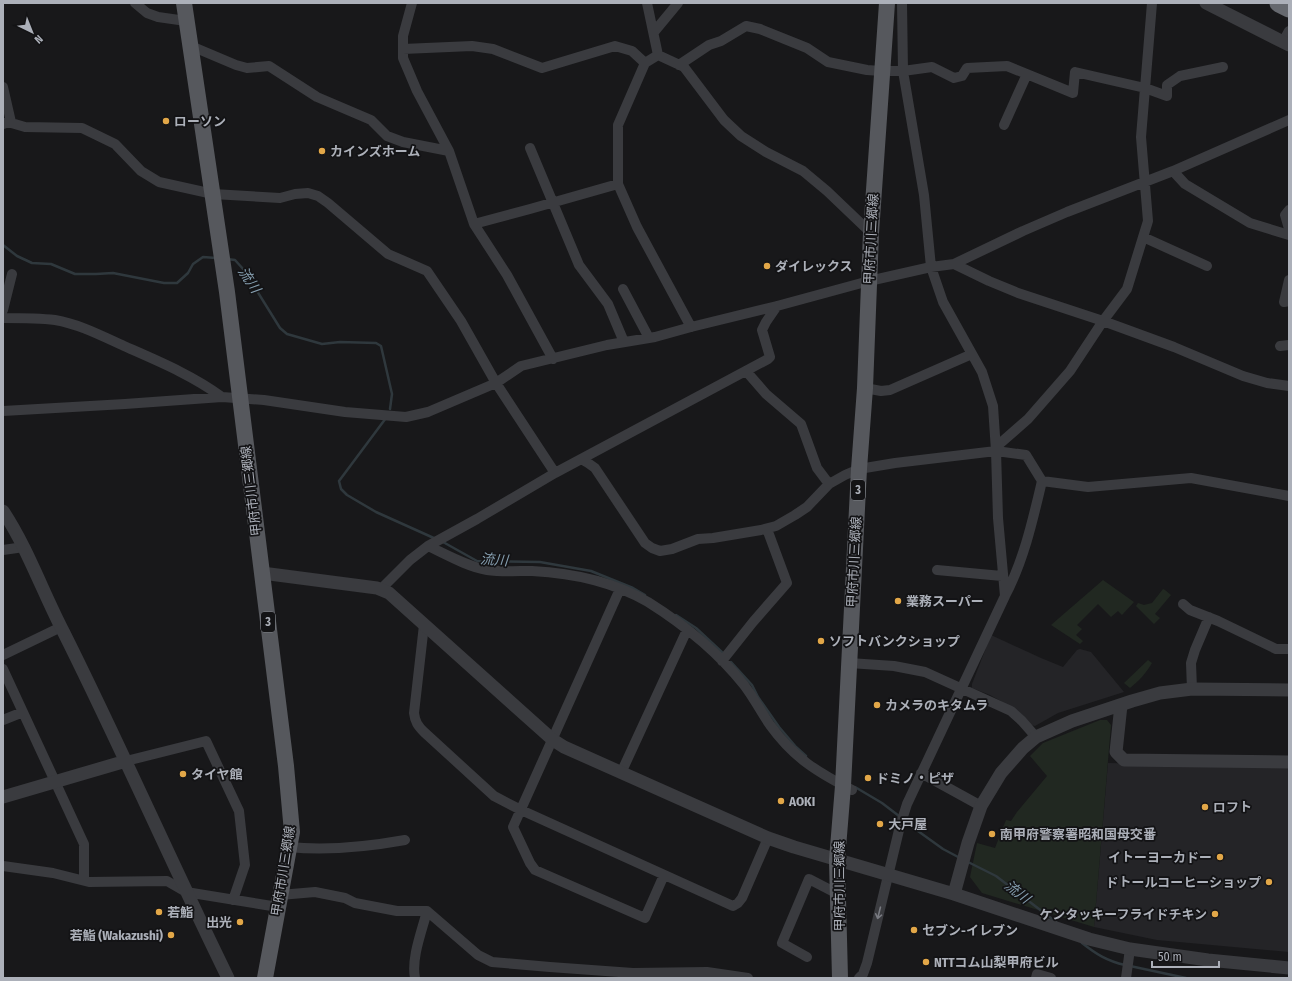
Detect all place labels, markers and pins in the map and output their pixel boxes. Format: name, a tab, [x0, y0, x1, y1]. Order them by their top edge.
place label: ローソン	[174, 114, 226, 129]
marker: ローソン	[161, 116, 171, 126]
place label: カインズホーム	[330, 144, 420, 159]
marker: カインズホーム	[317, 146, 327, 156]
place label: ダイレックス	[775, 259, 853, 274]
marker: ダイレックス	[762, 261, 772, 271]
place label: 業務スーパー	[906, 594, 984, 609]
marker: 業務スーパー	[893, 596, 903, 606]
place label: ソフトバンクショップ	[829, 634, 960, 649]
marker: ソフトバンクショップ	[816, 636, 826, 646]
place label: カメラのキタムラ	[885, 698, 988, 713]
marker: カメラのキタムラ	[872, 700, 882, 710]
place label: タイヤ館	[191, 767, 243, 782]
marker: タイヤ館	[178, 769, 188, 779]
place label: ドミノ・ピザ	[876, 771, 954, 786]
marker: ドミノ・ピザ	[863, 773, 873, 783]
place label: AOKI	[788, 794, 815, 809]
marker: AOKI	[776, 796, 786, 806]
place label: ロフト	[1213, 800, 1252, 815]
marker: ロフト	[1200, 802, 1210, 812]
place label: 大戸屋	[888, 817, 927, 832]
marker: 大戸屋	[875, 819, 885, 829]
place label: 南甲府警察署昭和国母交番	[1000, 827, 1156, 842]
marker: 南甲府警察署昭和国母交番	[987, 829, 997, 839]
place label: イトーヨーカドー	[1108, 850, 1212, 865]
marker: イトーヨーカドー	[1215, 852, 1225, 862]
place label: ドトールコーヒーショップ	[1106, 875, 1261, 890]
marker: ドトールコーヒーショップ	[1264, 877, 1274, 887]
place label: 若鮨	[167, 905, 193, 920]
marker: 若鮨	[154, 907, 164, 917]
place label: ケンタッキーフライドチキン	[1040, 907, 1207, 922]
marker: ケンタッキーフライドチキン	[1210, 909, 1220, 919]
place label: 出光	[206, 915, 232, 930]
marker: 出光	[235, 917, 245, 927]
place label: セブン-イレブン	[922, 923, 1018, 938]
marker: セブン-イレブン	[909, 925, 919, 935]
place label: 若鮨 (Wakazushi)	[70, 928, 163, 943]
marker: 若鮨 (Wakazushi)	[166, 930, 176, 940]
place label: NTTコム山梨甲府ビル	[934, 955, 1059, 970]
marker: NTTコム山梨甲府ビル	[921, 957, 931, 967]

